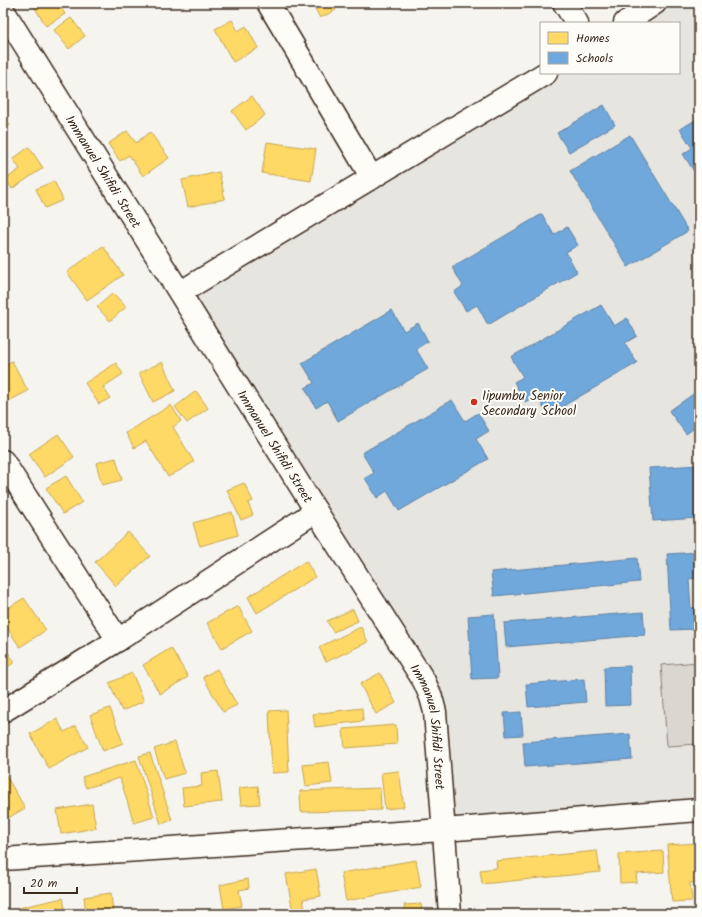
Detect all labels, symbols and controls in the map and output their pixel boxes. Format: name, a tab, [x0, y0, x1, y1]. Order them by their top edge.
legend	[540, 22, 680, 74]
text: Homes	[576, 29, 610, 48]
text: Schools	[576, 49, 613, 68]
street label: Immanuel Shifidi Street	[59, 111, 146, 233]
street label: Immanuel Shifidi Street	[231, 386, 318, 508]
place label: Iipumbu Senior Secondary School	[482, 386, 576, 422]
marker: Iipumbu Senior Secondary School	[469, 397, 479, 407]
street label: Immanuel Shifidi Street	[404, 660, 450, 792]
scale bar	[24, 869, 77, 895]
text: 20 m	[30, 874, 58, 893]

